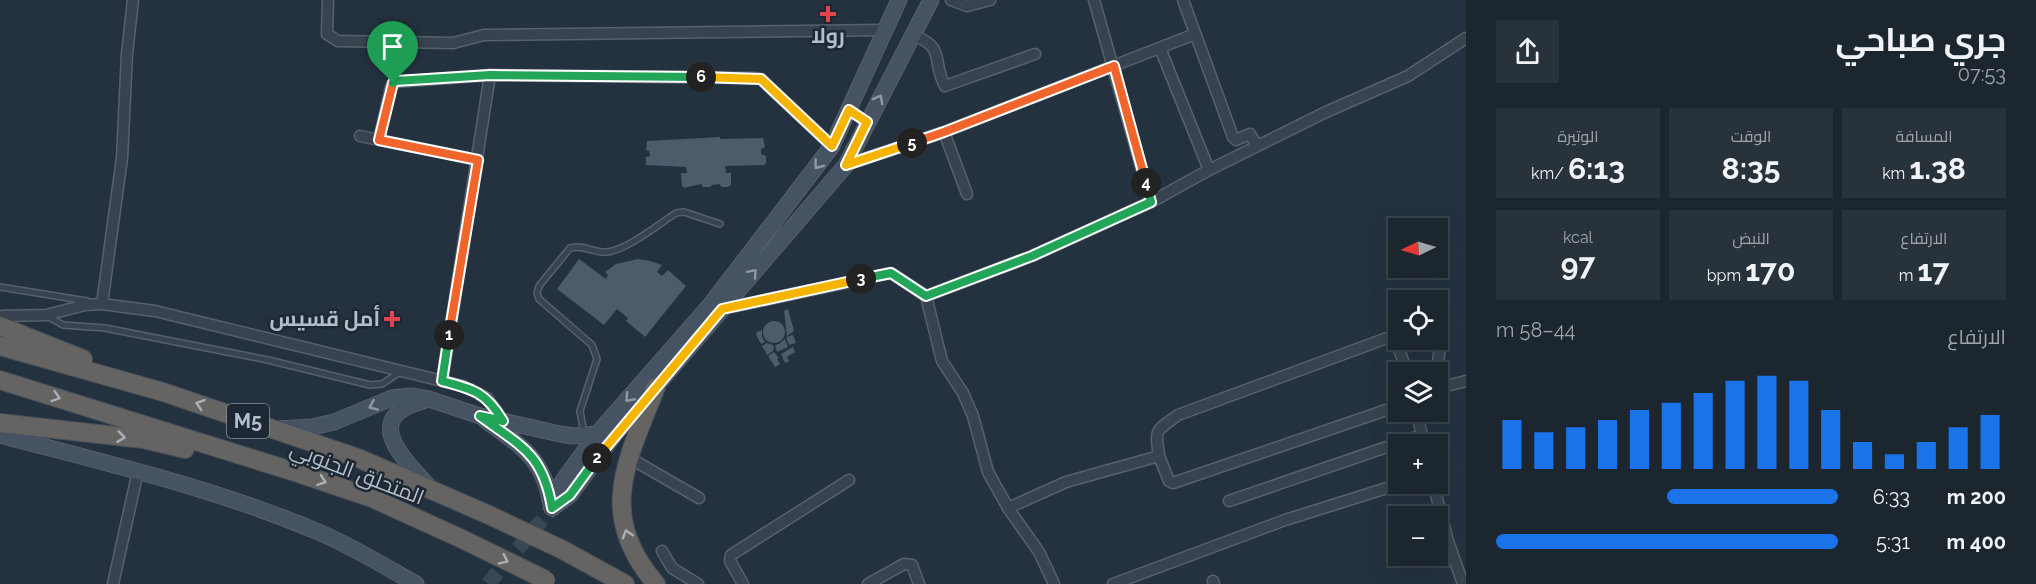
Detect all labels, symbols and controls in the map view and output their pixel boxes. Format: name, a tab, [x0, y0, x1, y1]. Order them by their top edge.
marker: رولا	[821, 7, 835, 21]
button: share	[1496, 20, 1559, 83]
text: جري صباحي	[1835, 20, 2006, 59]
pin	[367, 21, 418, 83]
place label: رولا	[811, 23, 845, 49]
icon: arrive	[376, 30, 409, 63]
pin: 6	[686, 62, 716, 92]
text: 07:53	[1958, 62, 2006, 86]
text: 6	[696, 67, 706, 86]
one-way arrow	[872, 95, 883, 106]
text: الوتيرة	[1557, 127, 1599, 146]
text: الوقت	[1731, 127, 1771, 146]
text: المسافة	[1896, 127, 1952, 146]
pin: 5	[897, 128, 927, 158]
text: 5	[908, 133, 916, 152]
text: 6:13	[1568, 151, 1625, 186]
text: 8:35	[1722, 151, 1780, 186]
text: 1.38	[1909, 151, 1966, 186]
one-way arrow	[814, 158, 825, 169]
text: /km	[1531, 164, 1568, 183]
text: km	[1882, 164, 1909, 183]
pin: 4	[1131, 168, 1161, 198]
text: 4	[1141, 173, 1151, 192]
north arrow	[1388, 218, 1448, 278]
map controls	[1388, 218, 1448, 566]
text: kcal	[1563, 228, 1593, 247]
text: النبض	[1732, 229, 1770, 248]
text: الارتفاع	[1901, 229, 1947, 248]
text: 97	[1561, 247, 1595, 282]
text: 170	[1745, 253, 1795, 288]
text: 17	[1918, 253, 1949, 288]
pin: 3	[846, 264, 876, 294]
text: bpm	[1707, 266, 1745, 285]
text: m	[1899, 266, 1918, 285]
one-way arrow	[746, 269, 757, 280]
text: 3	[857, 269, 865, 288]
button: locate	[1388, 290, 1448, 350]
place label: أمل قسيس	[269, 305, 380, 331]
marker: أمل قسيس	[385, 312, 399, 326]
text: 44–58 m	[1496, 318, 1576, 342]
pin: 1	[434, 320, 464, 350]
text: 1	[445, 325, 453, 344]
text: الارتفاع	[1947, 325, 2006, 349]
button: layers	[1388, 362, 1448, 422]
one-way arrow	[50, 390, 61, 402]
one-way arrow	[625, 392, 636, 402]
one-way arrow	[195, 399, 205, 412]
one-way arrow	[368, 399, 379, 411]
road number: M5	[227, 404, 269, 438]
one-way arrow	[116, 430, 125, 442]
button: +	[1388, 434, 1448, 494]
street label: المتحلق الجنوبي	[285, 435, 428, 513]
pin: 2	[582, 443, 612, 473]
text: 2	[592, 448, 602, 467]
one-way arrow	[316, 473, 327, 486]
text: 6:33	[1873, 485, 1910, 509]
text: 200 m	[1947, 485, 2006, 509]
button: −	[1388, 506, 1448, 566]
one-way arrow	[622, 529, 634, 540]
text: 5:31	[1876, 530, 1910, 554]
text: 400 m	[1947, 530, 2006, 554]
one-way arrow	[498, 552, 509, 564]

